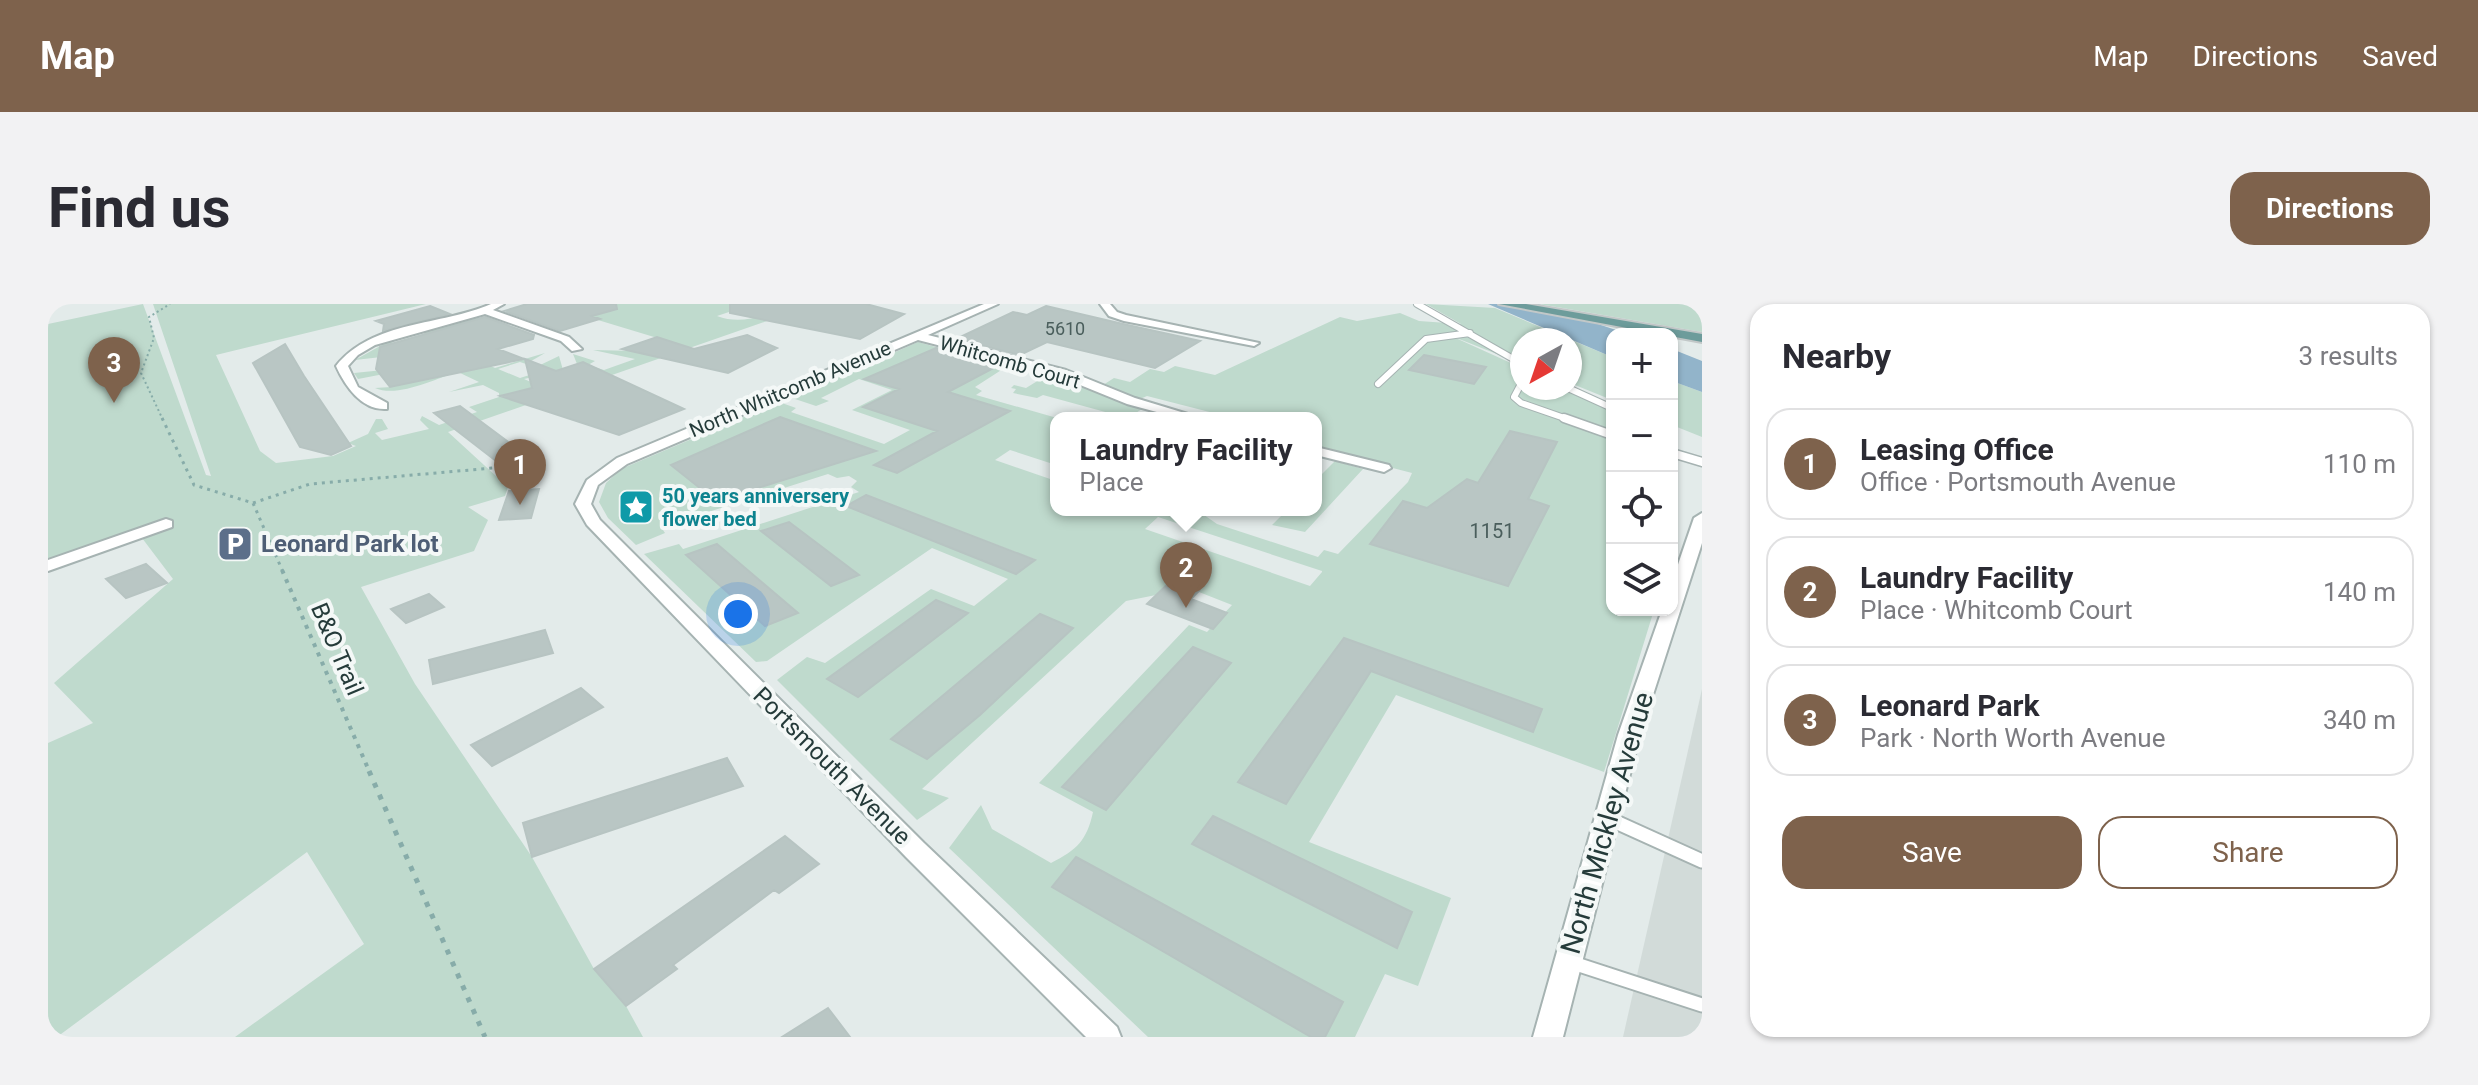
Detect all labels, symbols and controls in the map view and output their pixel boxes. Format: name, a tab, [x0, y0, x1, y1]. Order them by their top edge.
text: Map	[40, 34, 115, 78]
text: Map	[2093, 40, 2149, 73]
text: Directions	[2193, 40, 2318, 73]
text: Saved	[2362, 40, 2438, 73]
button: Directions	[2230, 172, 2430, 245]
text: Find us	[48, 175, 231, 241]
house number: 5610	[1045, 318, 1085, 339]
north arrow	[1510, 328, 1582, 400]
map controls	[1606, 328, 1678, 616]
button: +	[1606, 328, 1678, 400]
street label: Whitcomb Court	[937, 330, 1083, 394]
street label: North Whitcomb Avenue	[686, 336, 894, 442]
text: Nearby	[1782, 336, 1891, 376]
pin: 3	[88, 337, 140, 403]
text: 3 results	[2299, 341, 2398, 371]
button: −	[1606, 400, 1678, 472]
popup	[1050, 412, 1322, 516]
text: Laundry Facility	[1079, 432, 1293, 467]
text: Leasing Office	[1860, 432, 2054, 467]
pin: 1	[494, 439, 546, 505]
text: 1	[1803, 449, 1817, 479]
text: 110 m	[2323, 449, 2396, 479]
text: Place	[1079, 467, 1144, 497]
text: Office · Portsmouth Avenue	[1860, 467, 2176, 497]
button: locate	[1606, 472, 1678, 544]
place label: 50 years anniversery flower bed	[662, 484, 850, 531]
place icon: 50 years anniversery flower bed	[617, 488, 655, 526]
house number: 1151	[1470, 519, 1514, 543]
parking icon: Leonard Park lot	[216, 525, 254, 563]
place label: Leonard Park lot	[261, 530, 439, 558]
pin: 2	[1160, 542, 1212, 608]
button: layers	[1606, 544, 1678, 616]
text: Laundry Facility	[1860, 560, 2073, 595]
text: 2	[1803, 577, 1817, 607]
text: 140 m	[2323, 577, 2396, 607]
your location	[718, 594, 758, 634]
text: Place · Whitcomb Court	[1860, 595, 2133, 625]
street label: B&O Trail	[305, 599, 369, 699]
street label: Portsmouth Avenue	[747, 681, 917, 851]
street label: North Mickley Avenue	[1554, 688, 1660, 958]
text: Leonard Park	[1860, 688, 2040, 723]
text: 3	[1803, 705, 1817, 735]
text: 340 m	[2323, 705, 2396, 735]
text: Park · North Worth Avenue	[1860, 723, 2165, 753]
button: Save	[1782, 816, 2082, 889]
button: Share	[2098, 816, 2398, 889]

